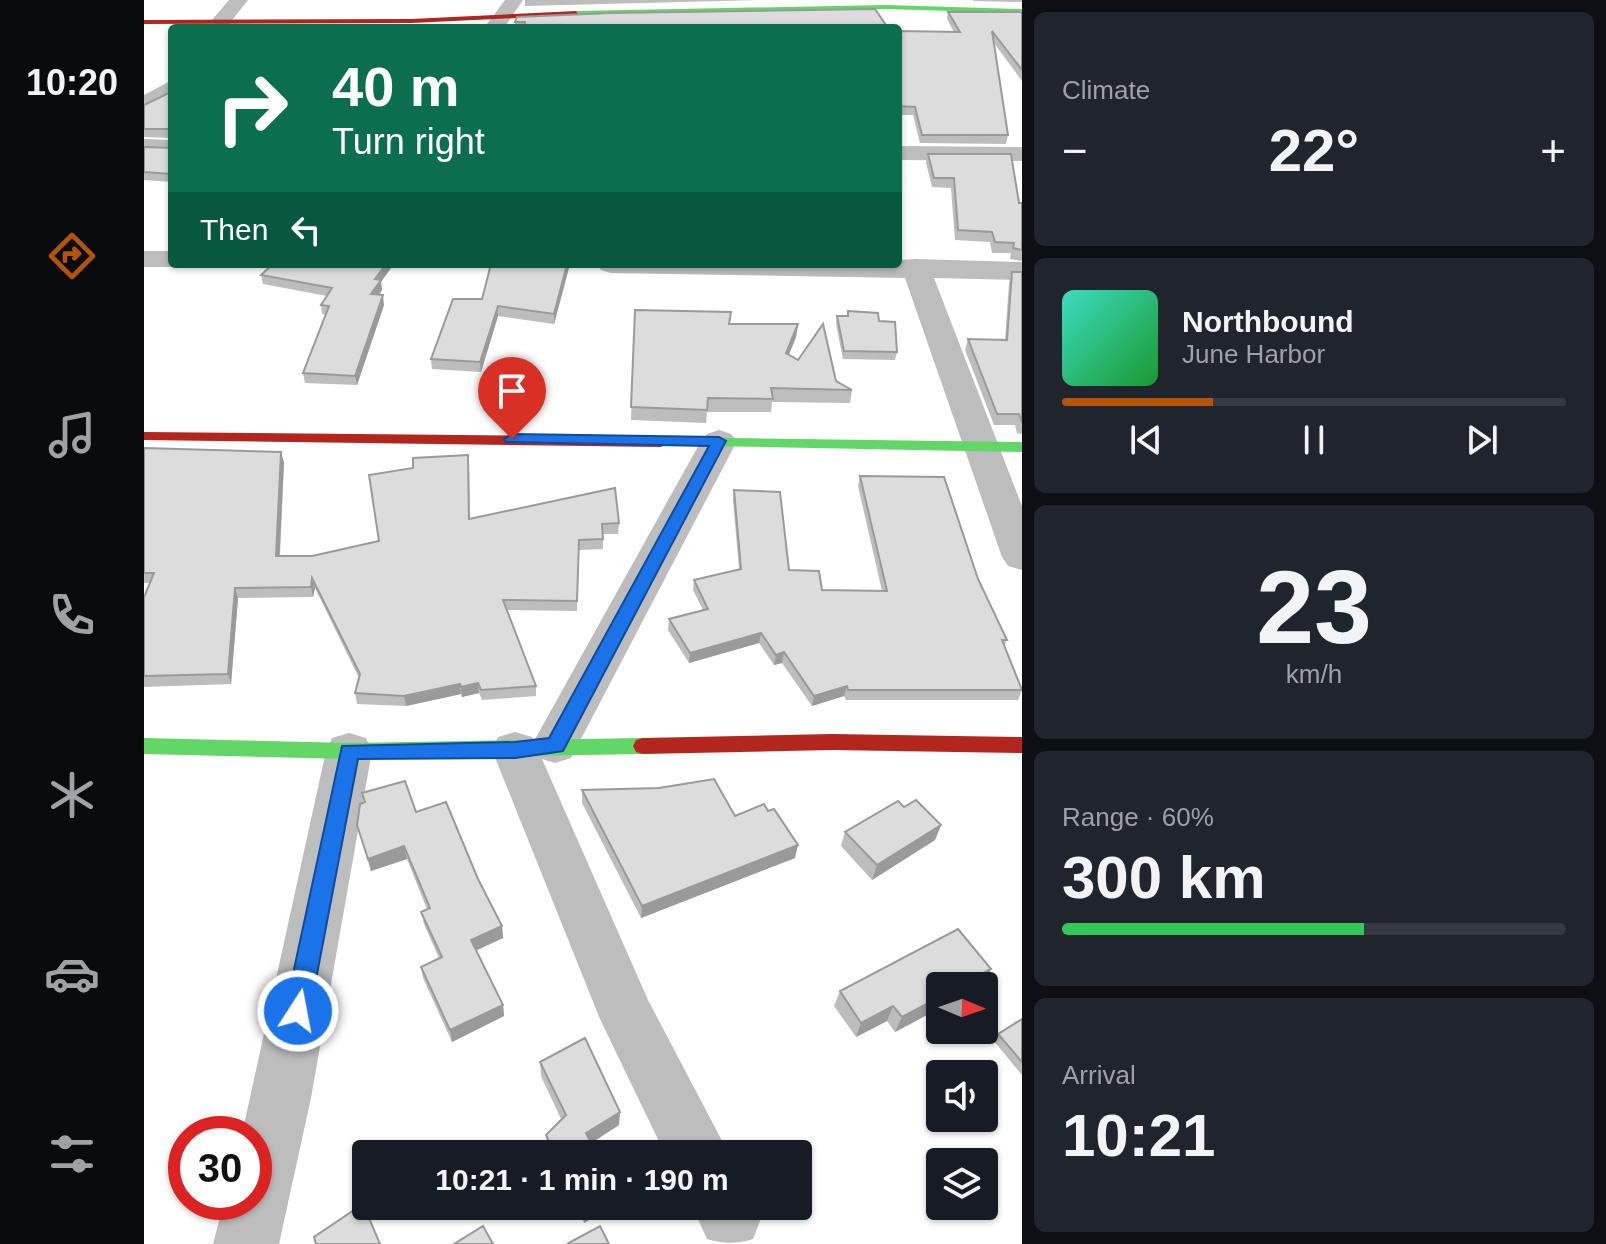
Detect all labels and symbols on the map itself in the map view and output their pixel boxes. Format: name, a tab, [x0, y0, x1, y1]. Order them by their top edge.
pin	[478, 357, 546, 439]
position arrow	[256, 969, 340, 1053]
north arrow	[926, 972, 998, 1044]
speed limit sign: 30	[168, 1116, 272, 1220]

